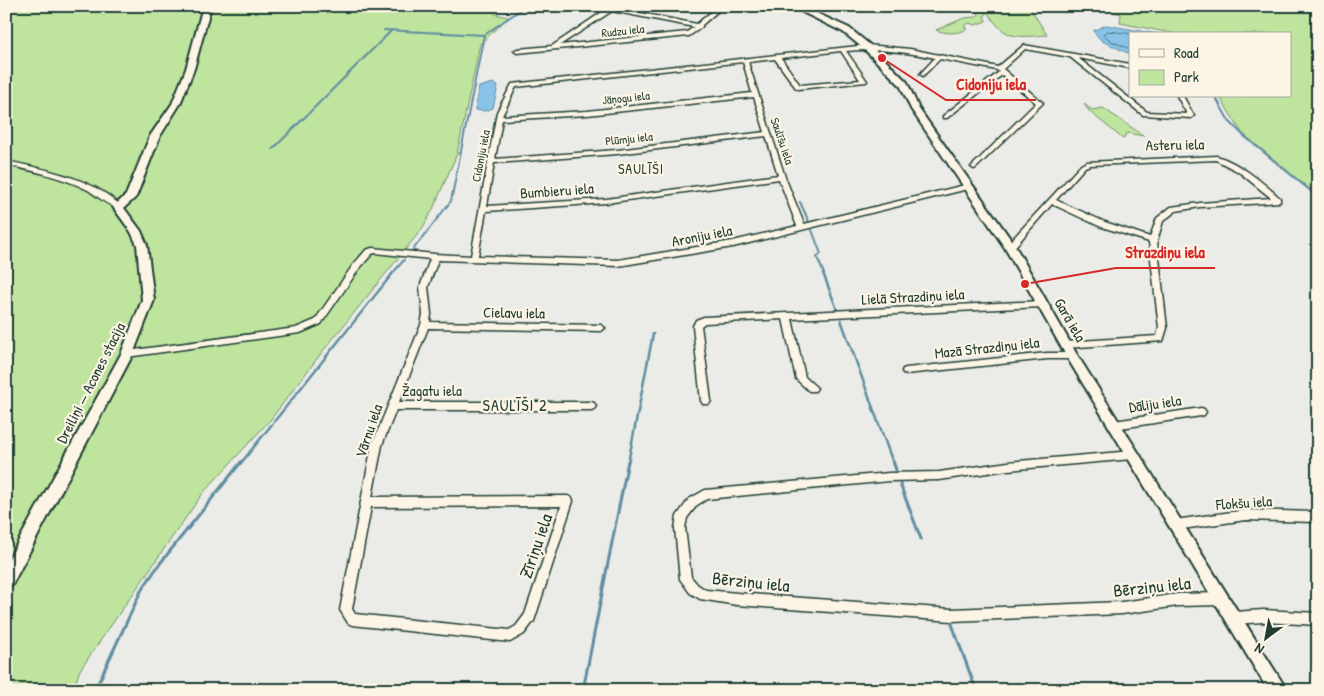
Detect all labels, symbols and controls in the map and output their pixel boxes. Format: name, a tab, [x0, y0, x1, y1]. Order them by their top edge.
street label: Rudzu iela	[601, 20, 646, 41]
legend	[1129, 32, 1292, 98]
text: Road	[1174, 42, 1199, 63]
text: Park	[1174, 66, 1199, 87]
callout: Cidoniju iela	[946, 69, 1036, 100]
text: Cidoniju iela	[956, 73, 1027, 95]
street label: Jāņogu iela	[601, 87, 651, 108]
street label: Saulīšu iela	[767, 115, 798, 167]
street label: Cidoniju iela	[467, 128, 494, 183]
street label: Plūmju iela	[604, 128, 654, 149]
street label: Asteru iela	[1145, 133, 1205, 156]
district label: SAULĪŠI	[618, 159, 664, 178]
street label: Bumbieru iela	[519, 177, 595, 204]
street label: Aroniju iela	[670, 219, 734, 252]
callout: Strazdiņu iela	[1116, 237, 1215, 268]
text: Strazdiņu iela	[1125, 241, 1206, 263]
street label: Lielā Strazdiņu iela	[861, 283, 965, 310]
street label: Garā iela	[1049, 294, 1091, 346]
street label: Cielavu iela	[483, 301, 545, 324]
street label: Dreiliņi — Acones stacija	[51, 319, 130, 447]
street label: Mazā Strazdiņu iela	[933, 332, 1041, 363]
street label: Žagatu iela	[402, 380, 462, 401]
street label: Dāliju iela	[1127, 389, 1183, 418]
district label: SAULĪŠI 2	[483, 394, 547, 416]
street label: Vārnu iela	[350, 401, 388, 461]
street label: Flokšu iela	[1214, 490, 1273, 515]
street label: Zīriņu iela	[513, 510, 558, 581]
street label: Bērziņu iela	[711, 565, 791, 598]
street label: Bērziņu iela	[1112, 570, 1192, 603]
north arrow	[1242, 614, 1292, 664]
text: N	[1250, 639, 1267, 659]

